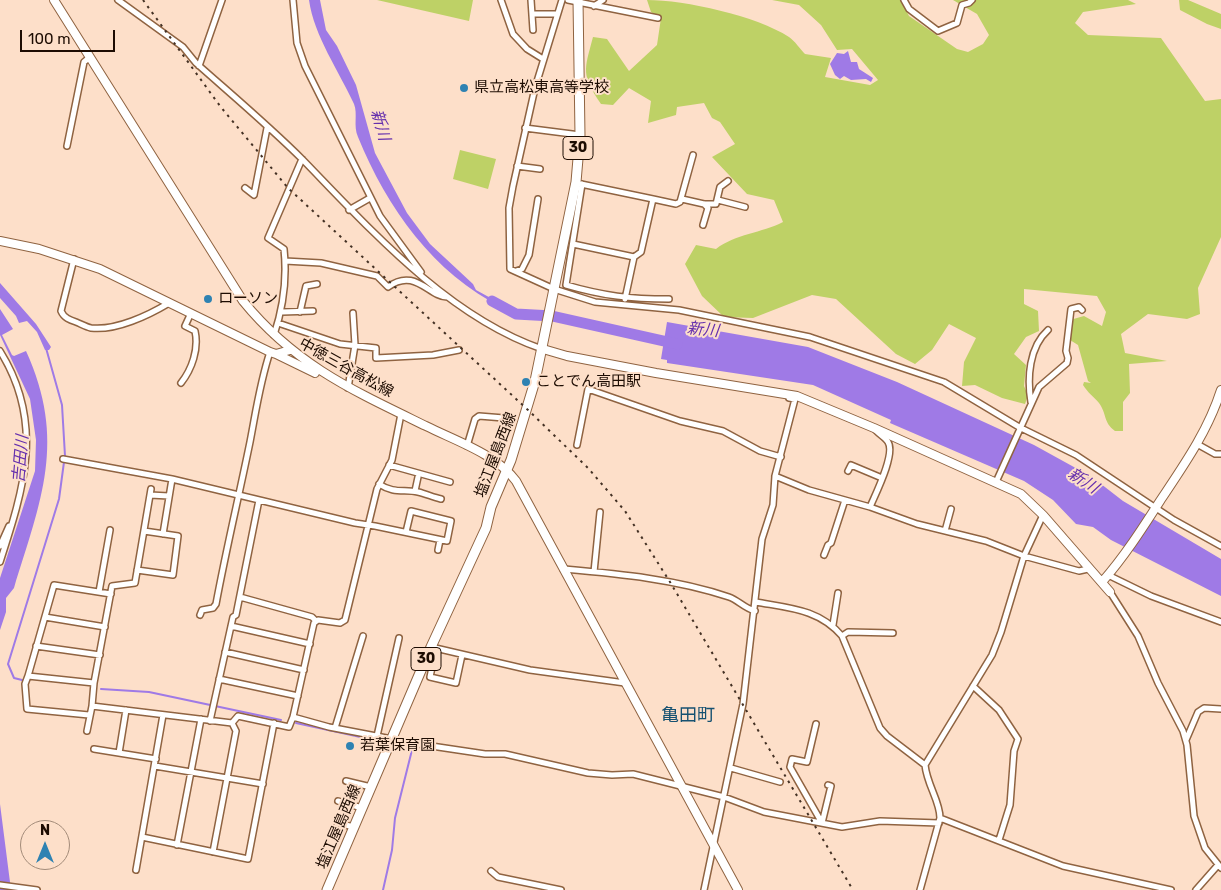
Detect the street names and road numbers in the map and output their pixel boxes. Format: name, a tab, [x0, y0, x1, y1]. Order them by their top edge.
road number: 30	[563, 136, 593, 160]
street label: 中徳三谷高松線	[296, 335, 396, 401]
street label: 塩江屋島西線	[471, 410, 521, 500]
road number: 30	[411, 648, 441, 671]
street label: 塩江屋島西線	[313, 782, 365, 872]

